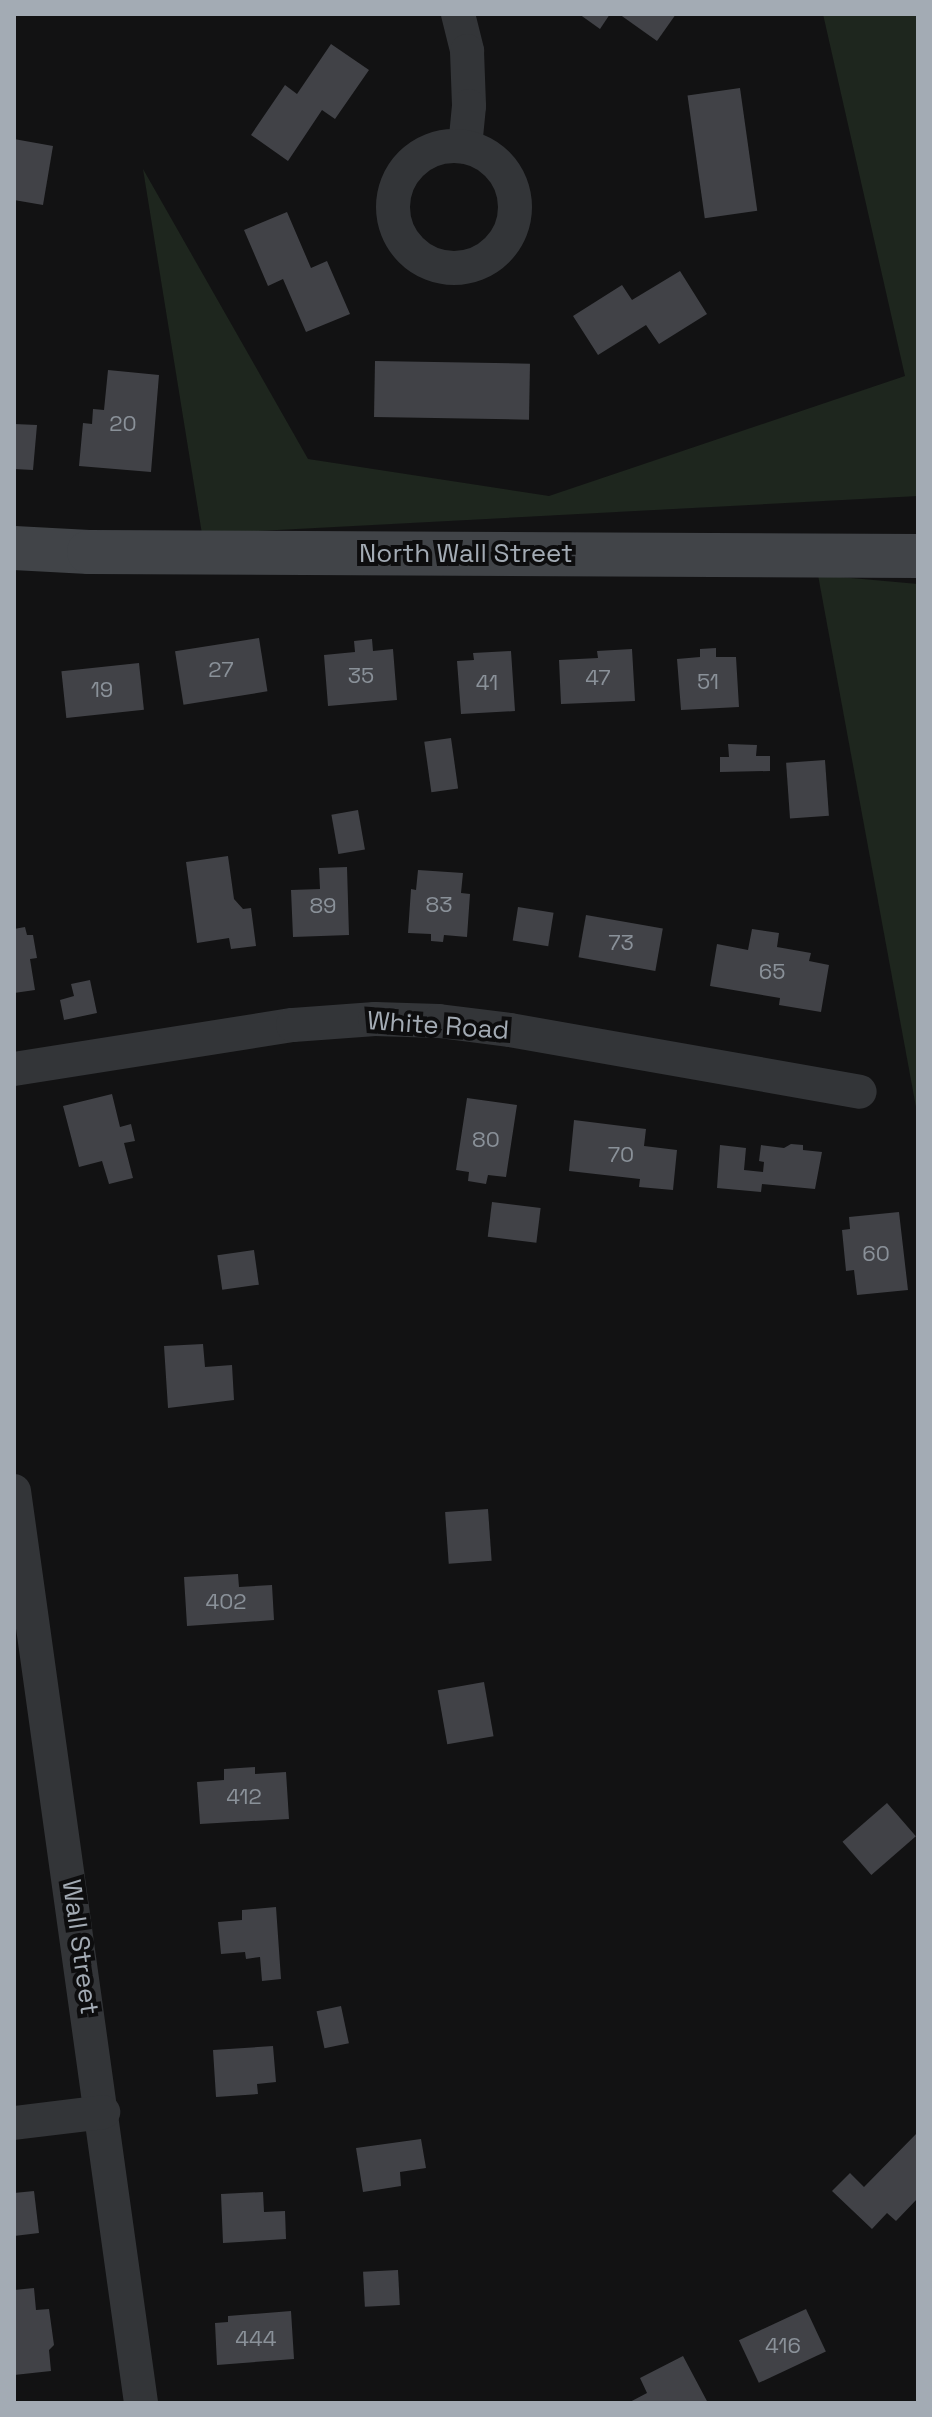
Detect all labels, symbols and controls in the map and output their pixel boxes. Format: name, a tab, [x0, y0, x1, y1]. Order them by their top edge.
house number: 20	[109, 411, 137, 437]
street label: North Wall Street	[359, 538, 573, 570]
house number: 27	[208, 657, 234, 683]
house number: 35	[348, 663, 374, 689]
house number: 47	[585, 665, 611, 691]
house number: 51	[697, 669, 719, 695]
house number: 41	[476, 670, 498, 696]
house number: 19	[91, 677, 113, 703]
house number: 83	[426, 892, 452, 918]
house number: 89	[309, 893, 337, 919]
house number: 73	[608, 930, 634, 956]
house number: 65	[759, 959, 785, 985]
street label: White Road	[366, 1005, 510, 1047]
house number: 80	[472, 1127, 500, 1153]
house number: 70	[608, 1142, 634, 1168]
house number: 60	[862, 1241, 890, 1267]
house number: 402	[205, 1589, 247, 1615]
house number: 412	[226, 1784, 262, 1810]
street label: Wall Street	[55, 1877, 105, 2017]
house number: 444	[235, 2326, 277, 2352]
house number: 416	[765, 2333, 801, 2359]

